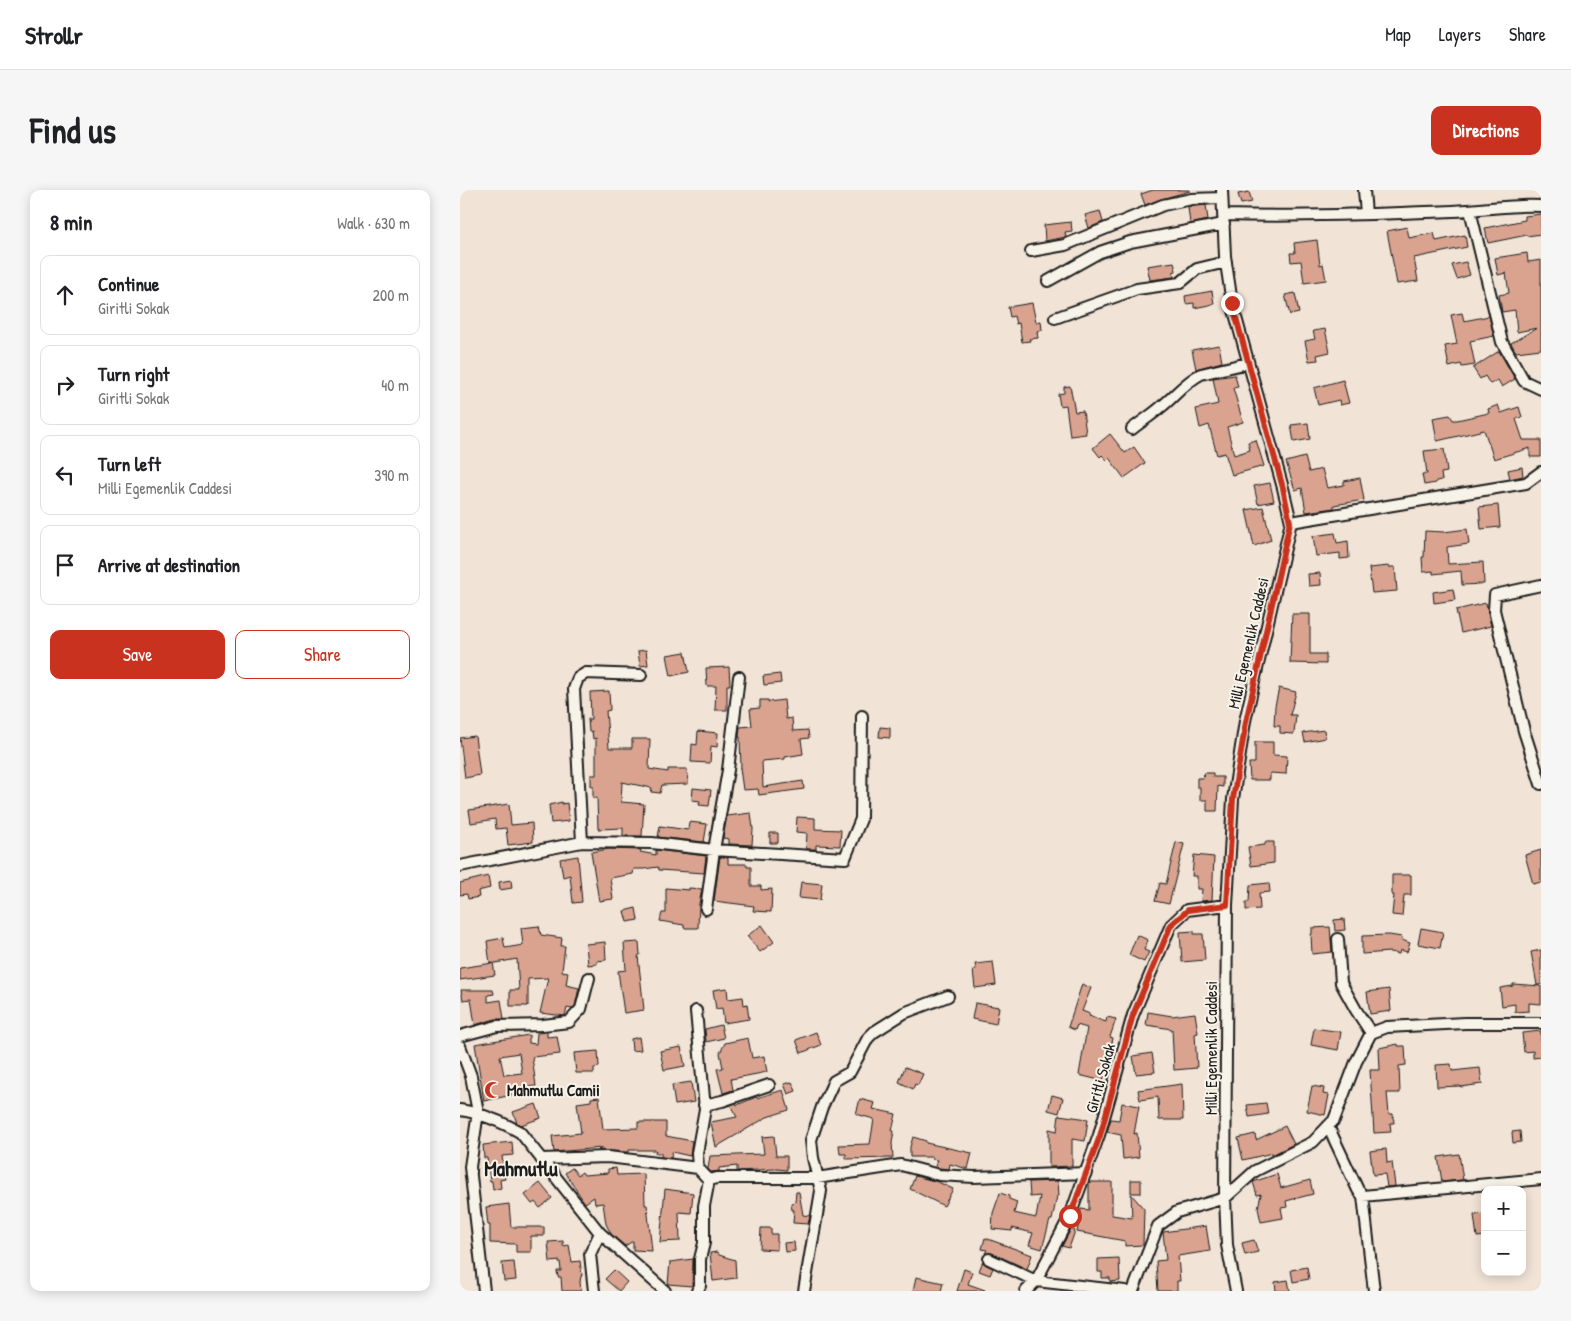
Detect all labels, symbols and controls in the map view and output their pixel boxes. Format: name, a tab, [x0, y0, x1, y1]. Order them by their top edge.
text: Strollr	[25, 19, 83, 51]
text: Map	[1385, 22, 1411, 47]
text: Layers	[1439, 22, 1481, 47]
text: Share	[1509, 22, 1546, 47]
button: Directions	[1431, 106, 1541, 155]
text: Find us	[30, 107, 116, 154]
text: 8 min	[50, 208, 92, 237]
text: Walk · 630 m	[337, 212, 410, 234]
text: Continue	[98, 271, 159, 297]
icon: ahead	[51, 281, 79, 309]
text: 200 m	[373, 284, 409, 306]
route end	[1221, 292, 1244, 315]
text: Giritli Sokak	[98, 297, 169, 319]
text: Turn right	[98, 361, 169, 387]
icon: right	[51, 371, 79, 399]
text: 40 m	[381, 374, 409, 396]
text: Giritli Sokak	[98, 387, 169, 409]
text: Turn left	[98, 451, 161, 477]
icon: left	[51, 461, 79, 489]
text: 390 m	[374, 464, 409, 486]
text: Milli Egemenlik Caddesi	[98, 477, 232, 499]
icon: arrive	[51, 551, 79, 579]
text: Arrive at destination	[98, 552, 240, 578]
street label: Milli Egemenlik Caddesi	[1222, 575, 1274, 711]
button: Save	[50, 630, 225, 679]
button: Share	[235, 630, 410, 679]
street label: Milli Egemenlik Caddesi	[1200, 981, 1222, 1115]
street label: Giritli Sokak	[1080, 1040, 1121, 1115]
place label: Mahmutlu Camii	[507, 1079, 600, 1101]
mosque icon: Mahmutlu Camii	[483, 1080, 503, 1100]
district label: Mahmutlu	[484, 1154, 558, 1183]
map controls	[1481, 1186, 1526, 1276]
button: +	[1481, 1186, 1526, 1231]
route start	[1059, 1205, 1082, 1228]
button: −	[1481, 1231, 1526, 1276]

